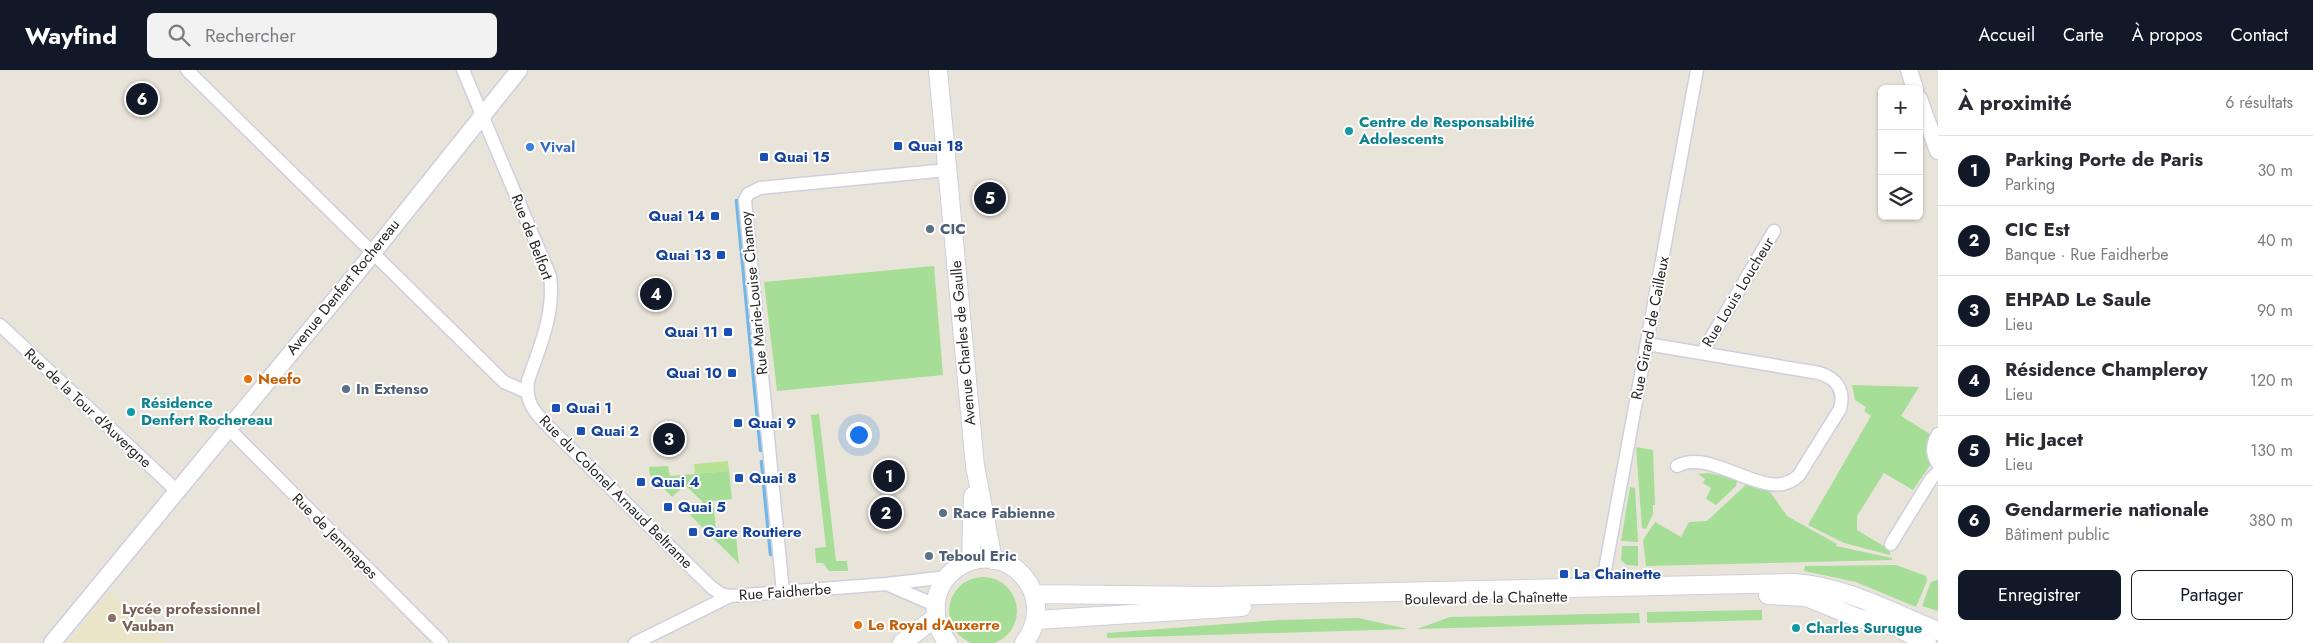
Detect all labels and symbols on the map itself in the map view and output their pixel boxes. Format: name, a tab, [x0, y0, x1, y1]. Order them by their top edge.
pin: 6	[126, 80, 158, 118]
place label: Centre de Responsabilité Adolescents	[1358, 111, 1535, 150]
marker: Centre de Responsabilité Adolescents	[1343, 125, 1355, 137]
place label: Quai 18	[908, 135, 963, 157]
place label: Vival	[539, 136, 575, 158]
marker: Quai 18	[892, 140, 904, 152]
marker: Vival	[524, 141, 536, 153]
place label: Quai 15	[774, 146, 830, 168]
marker: Quai 15	[758, 151, 770, 163]
pin: 5	[974, 179, 1006, 217]
street label: Rue de Belfort	[506, 191, 559, 283]
place label: Quai 14	[649, 205, 705, 227]
marker: Quai 14	[709, 210, 721, 222]
street label: Rue Marie-Louise Chamoy	[734, 210, 774, 376]
street label: Avenue Denfert Rochereau	[281, 214, 405, 360]
place label: CIC	[940, 218, 966, 240]
marker: CIC	[924, 223, 936, 235]
street label: Rue Louis Loucheur	[1697, 232, 1780, 351]
place label: Quai 13	[656, 244, 711, 266]
marker: Quai 13	[715, 249, 727, 261]
street label: Rue Girard de Cailleux	[1625, 254, 1675, 402]
street label: Avenue Charles de Gaulle	[945, 259, 981, 426]
pin: 4	[640, 275, 672, 313]
place label: Quai 11	[664, 321, 718, 343]
marker: Quai 11	[722, 326, 734, 338]
street label: Rue de la Tour d'Auvergne	[19, 343, 157, 473]
place label: Quai 10	[666, 362, 722, 384]
marker: Quai 10	[726, 367, 738, 379]
place label: Neefo	[258, 368, 301, 390]
marker: Neefo	[242, 373, 254, 385]
place label: In Extenso	[356, 378, 429, 400]
marker: In Extenso	[340, 383, 352, 395]
place label: Résidence Denfert Rochereau	[141, 392, 273, 431]
place label: Quai 1	[566, 397, 612, 419]
marker: Quai 1	[550, 402, 562, 414]
marker: Résidence Denfert Rochereau	[125, 406, 137, 418]
street label: Rue du Colonel Arnaud Beltrame	[534, 410, 698, 574]
place label: Quai 9	[748, 412, 796, 434]
marker: Quai 9	[732, 417, 744, 429]
place label: Quai 2	[591, 420, 639, 442]
pin: 3	[653, 420, 685, 458]
your location	[846, 422, 872, 448]
marker: Quai 2	[575, 425, 587, 437]
pin: 1	[873, 457, 905, 495]
place label: Quai 8	[749, 467, 797, 489]
place label: Quai 4	[651, 471, 700, 493]
marker: Quai 8	[733, 472, 745, 484]
marker: Quai 4	[635, 476, 647, 488]
street label: Rue de Jemmapes	[287, 488, 383, 584]
pin: 2	[870, 494, 902, 532]
place label: Quai 5	[678, 496, 726, 518]
marker: Quai 5	[662, 501, 674, 513]
place label: Race Fabienne	[953, 502, 1055, 524]
marker: Race Fabienne	[937, 507, 949, 519]
place label: Gare Routiere	[703, 521, 802, 543]
marker: Gare Routiere	[687, 526, 699, 538]
place label: Teboul Eric	[939, 545, 1017, 567]
marker: Teboul Eric	[923, 550, 935, 562]
place label: La Chainette	[1574, 563, 1662, 585]
marker: La Chainette	[1558, 568, 1570, 580]
street label: Rue Faidherbe	[738, 578, 832, 606]
street label: Boulevard de la Chaînette	[1404, 586, 1568, 610]
place label: Lycée professionnel Vauban	[121, 598, 260, 637]
marker: Lycée professionnel Vauban	[106, 612, 118, 624]
place label: Le Royal d'Auxerre	[868, 614, 1000, 636]
place label: Charles Surugue	[1806, 617, 1923, 639]
marker: Le Royal d'Auxerre	[852, 619, 864, 631]
marker: Charles Surugue	[1790, 622, 1802, 634]

